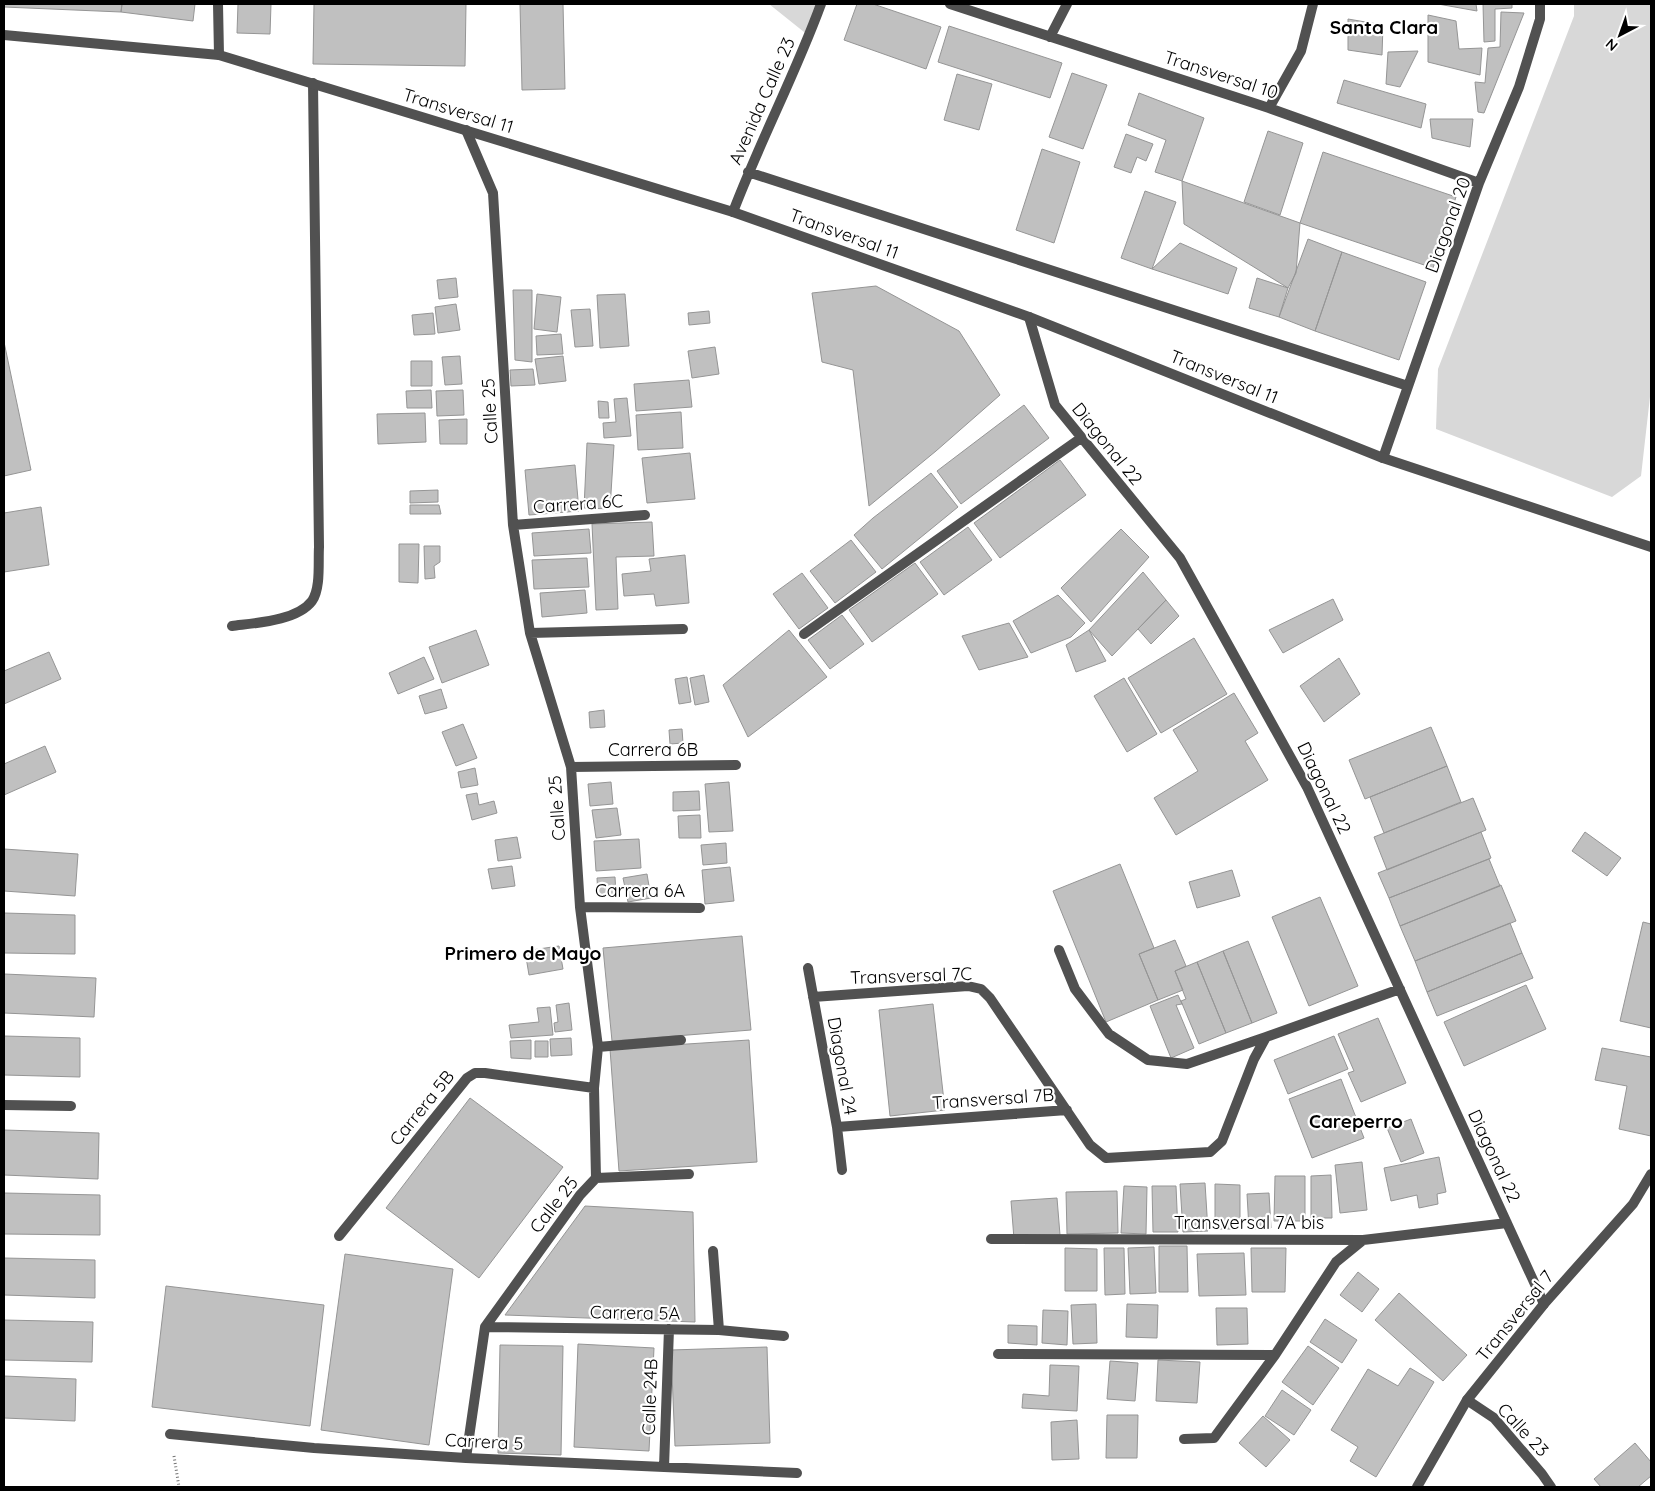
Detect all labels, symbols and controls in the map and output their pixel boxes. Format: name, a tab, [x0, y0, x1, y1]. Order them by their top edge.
north arrow	[1595, 10, 1645, 60]
district label: Santa Clara	[1330, 15, 1438, 39]
street label: Avenida Calle 23	[723, 34, 800, 168]
text: N	[1602, 35, 1621, 55]
street label: Transversal 10	[1161, 45, 1281, 104]
street label: Transversal 11	[400, 83, 516, 138]
street label: Diagonal 20	[1420, 174, 1476, 276]
street label: Transversal 11	[786, 203, 902, 264]
street label: Transversal 11	[1167, 344, 1282, 409]
street label: Calle 25	[476, 378, 503, 444]
street label: Diagonal 22	[1067, 398, 1148, 490]
street label: Carrera 6C	[532, 489, 624, 518]
street label: Carrera 6B	[608, 738, 698, 761]
street label: Diagonal 22	[1292, 738, 1357, 838]
street label: Calle 25	[543, 774, 570, 842]
street label: Carrera 6A	[595, 879, 685, 902]
district label: Primero de Mayo	[445, 941, 602, 965]
street label: Transversal 7C	[850, 962, 973, 989]
street label: Diagonal 24	[823, 1015, 862, 1117]
street label: Carrera 5B	[384, 1065, 459, 1150]
street label: Transversal 7B	[931, 1083, 1055, 1114]
street label: Diagonal 22	[1463, 1106, 1526, 1206]
district label: Careperro	[1309, 1109, 1403, 1133]
street label: Calle 25	[524, 1172, 583, 1238]
street label: Transversal 7A bis	[1174, 1211, 1324, 1234]
street label: Transversal 7	[1471, 1265, 1558, 1366]
street label: Carrera 5A	[590, 1300, 681, 1325]
street label: Calle 24B	[637, 1358, 662, 1436]
street label: Calle 23	[1493, 1398, 1554, 1461]
street label: Carrera 5	[444, 1428, 524, 1455]

